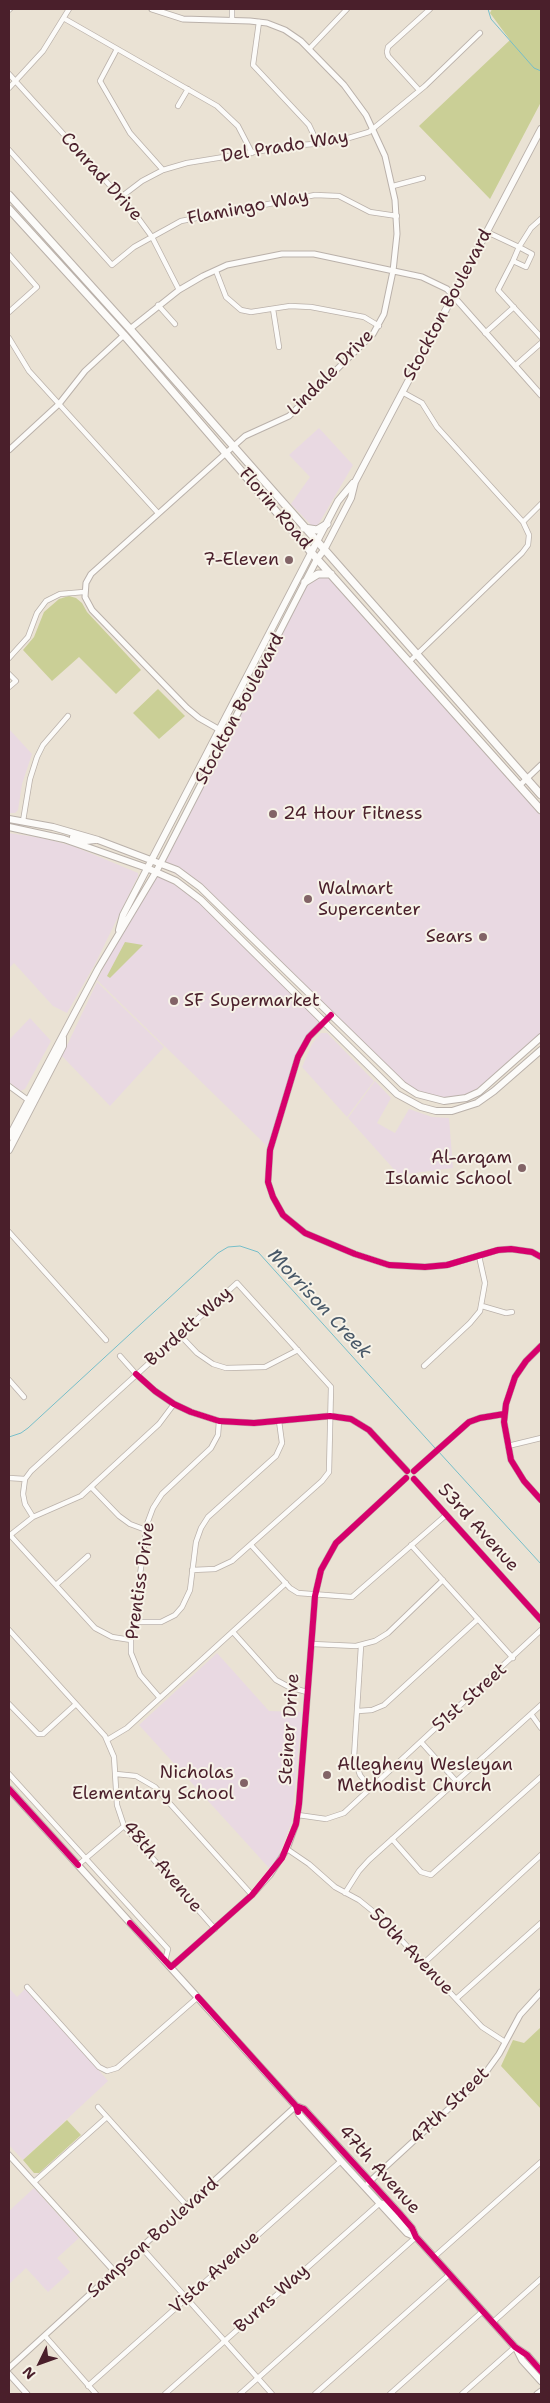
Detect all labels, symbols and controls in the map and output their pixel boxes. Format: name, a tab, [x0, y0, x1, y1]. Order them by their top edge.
street label: Del Prado Way	[220, 126, 350, 168]
street label: Conrad Drive	[55, 128, 147, 226]
street label: Flamingo Way	[186, 186, 310, 230]
street label: Stockton Boulevard	[399, 226, 497, 384]
street label: Lindale Drive	[283, 325, 379, 421]
street label: Florin Road	[234, 464, 316, 554]
place label: 7-Eleven	[203, 549, 279, 571]
marker: 7-Eleven	[283, 554, 295, 566]
street label: Stockton Boulevard	[191, 630, 289, 788]
place label: 24 Hour Fitness	[283, 803, 423, 825]
marker: 24 Hour Fitness	[267, 808, 279, 820]
place label: Walmart Supercenter	[318, 878, 421, 921]
marker: Walmart Supercenter	[302, 893, 314, 905]
place label: Sears	[426, 926, 473, 948]
marker: Sears	[477, 931, 489, 943]
place label: SF Supermarket	[184, 990, 320, 1012]
marker: SF Supermarket	[168, 995, 180, 1007]
place label: Al-arqam Islamic School	[385, 1147, 512, 1190]
marker: Al-arqam Islamic School	[516, 1162, 528, 1174]
water label: Morrison Creek	[262, 1244, 376, 1364]
street label: Burdett Way	[141, 1282, 237, 1372]
street label: 53rd Avenue	[433, 1480, 523, 1576]
street label: Prentiss Drive	[122, 1521, 160, 1641]
street label: 51st Street	[428, 1659, 512, 1737]
street label: Steiner Drive	[275, 1673, 305, 1785]
place label: Allegheny Wesleyan Methodist Church	[337, 1754, 513, 1796]
place label: Nicholas Elementary School	[72, 1762, 234, 1805]
marker: Allegheny Wesleyan Methodist Church	[321, 1769, 333, 1781]
marker: Nicholas Elementary School	[238, 1777, 250, 1789]
street label: 48th Avenue	[117, 1817, 207, 1917]
street label: 50th Avenue	[364, 1904, 458, 2000]
street label: 47th Street	[406, 2063, 494, 2149]
street label: 47th Avenue	[333, 2121, 425, 2219]
street label: Sampson Boulevard	[83, 2173, 223, 2303]
street label: Vista Avenue	[166, 2227, 264, 2319]
street label: Burns Way	[230, 2260, 314, 2338]
north arrow	[15, 2338, 65, 2388]
text: N	[18, 2363, 39, 2383]

